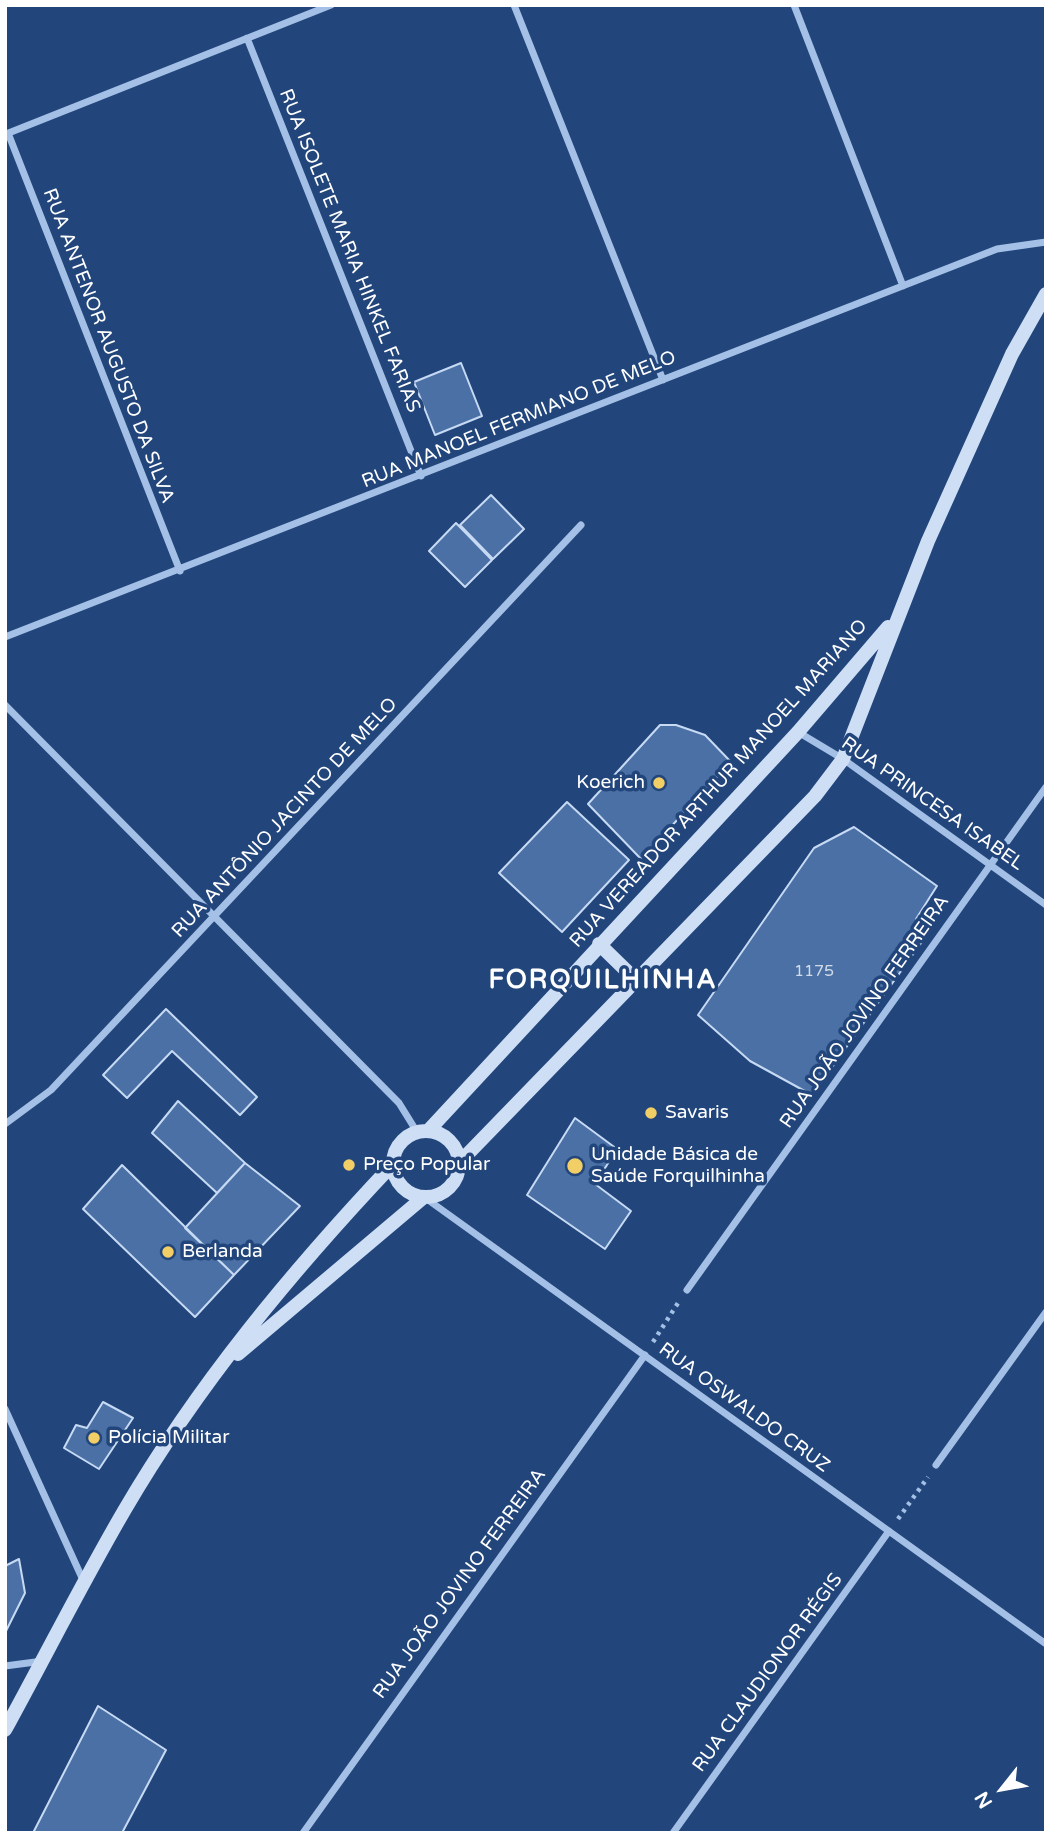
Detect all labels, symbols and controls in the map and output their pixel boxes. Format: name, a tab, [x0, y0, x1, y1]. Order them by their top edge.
street label: RUA ISOLETE MARIA HINKEL FARIAS	[273, 86, 425, 416]
street label: RUA ANTENOR AUGUSTO DA SILVA	[37, 185, 179, 507]
street label: RUA MANOEL FERMIANO DE MELO	[359, 346, 679, 494]
street label: RUA VEREADOR ARTHUR MANOEL MARIANO	[565, 615, 873, 953]
street label: RUA ANTÔNIO JACINTO DE MELO	[168, 693, 402, 943]
street label: RUA PRINCESA ISABEL	[836, 732, 1028, 876]
place label: Koerich	[576, 772, 645, 794]
marker: Koerich	[651, 775, 667, 791]
street label: RUA JOÃO JOVINO FERREIRA	[776, 891, 954, 1133]
house number: 1175	[794, 962, 834, 982]
district label: FORQUILHINHA	[490, 965, 716, 997]
place label: Savaris	[665, 1102, 729, 1124]
marker: Savaris	[643, 1105, 659, 1121]
place label: Unidade Básica de Saúde Forquilhinha	[591, 1144, 765, 1188]
place label: Preço Popular	[363, 1154, 490, 1176]
marker: Unidade Básica de Saúde Forquilhinha	[565, 1156, 585, 1176]
marker: Preço Popular	[341, 1157, 357, 1173]
place label: Berlanda	[182, 1241, 263, 1263]
marker: Berlanda	[160, 1244, 176, 1260]
street label: RUA OSWALDO CRUZ	[654, 1338, 834, 1478]
place label: Polícia Militar	[108, 1427, 230, 1449]
marker: Polícia Militar	[86, 1430, 102, 1446]
street label: RUA JOÃO JOVINO FERREIRA	[369, 1464, 551, 1704]
street label: RUA CLAUDIONOR RÉGIS	[688, 1569, 848, 1777]
north arrow	[967, 1754, 1037, 1824]
text: N	[971, 1788, 997, 1812]

